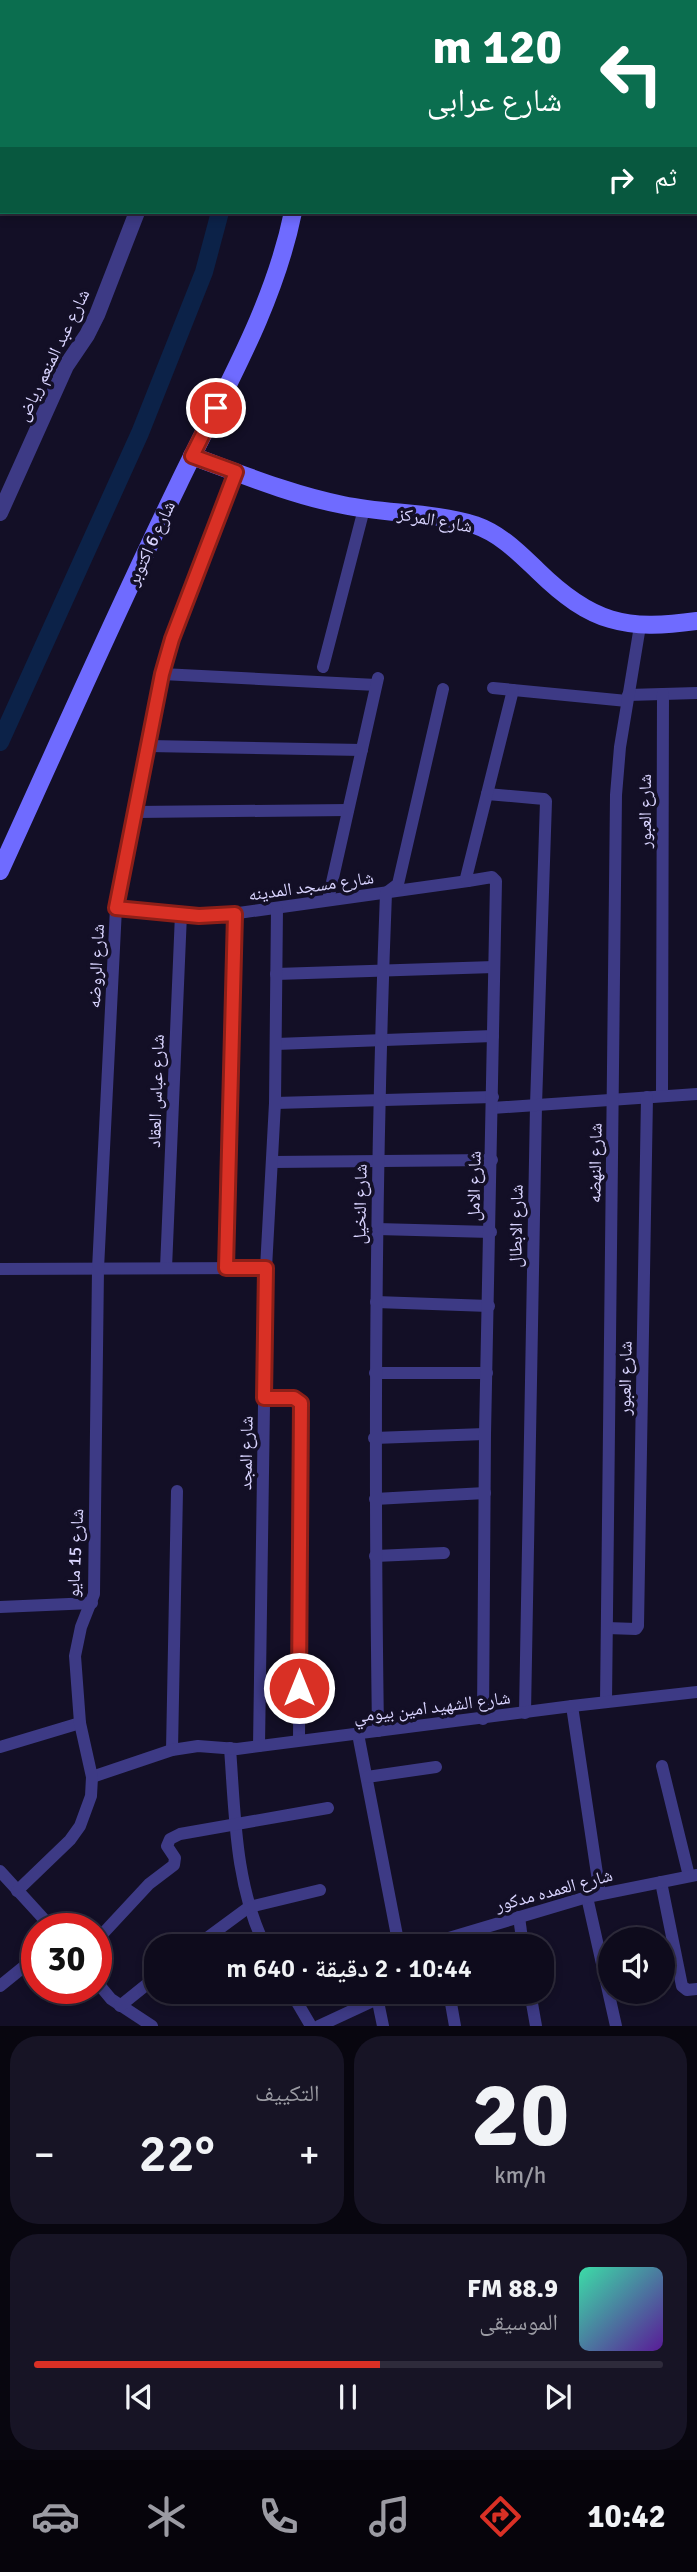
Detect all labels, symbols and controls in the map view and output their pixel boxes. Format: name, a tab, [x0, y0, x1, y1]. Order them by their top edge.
text: 120 m	[432, 17, 562, 77]
icon: left	[586, 28, 677, 119]
text: شارع عرابى	[427, 81, 562, 120]
icon: right	[602, 161, 640, 199]
text: ثم	[654, 162, 677, 194]
street label: شارع عبد المنعم رياض	[12, 285, 95, 425]
pin	[186, 378, 246, 438]
icon: arrive	[197, 389, 235, 427]
street label: شارع 6 اكتوبر	[121, 497, 180, 590]
street label: شارع المركز	[395, 502, 474, 537]
street label: شارع العبور	[634, 774, 656, 849]
street label: شارع مسجد المدينه	[247, 866, 375, 906]
street label: شارع الروضه	[83, 923, 109, 1009]
street label: شارع عباس العقاد	[143, 1034, 169, 1148]
street label: شارع النهضه	[583, 1123, 607, 1203]
street label: شارع الامل	[462, 1150, 486, 1222]
street label: شارع النخيل	[348, 1163, 372, 1245]
street label: شارع الابطال	[504, 1184, 528, 1268]
street label: شارع العبور	[613, 1341, 637, 1416]
street label: شارع المجد	[234, 1416, 258, 1490]
street label: شارع 15 مايو	[62, 1508, 88, 1598]
position arrow	[262, 1651, 336, 1725]
street label: شارع الشهيد امين بيومي	[352, 1686, 512, 1731]
street label: شارع العمده مدكور	[492, 1864, 615, 1916]
speed limit sign: 30	[21, 1913, 112, 2004]
map controls	[598, 1927, 675, 2004]
button: sound	[598, 1927, 675, 2004]
text: 10:44 · 2 دقيقة · 640 m	[226, 1953, 472, 1985]
text: 20	[471, 2059, 569, 2172]
text: التكييف	[255, 2079, 320, 2108]
text: 22°	[139, 2122, 215, 2186]
text: −	[34, 2131, 55, 2178]
text: +	[299, 2131, 319, 2178]
text: km/h	[494, 2161, 546, 2190]
text: 88.9 FM	[467, 2273, 558, 2305]
text: الموسيقى	[479, 2308, 558, 2337]
icon: previous	[120, 2378, 158, 2416]
icon: pause	[329, 2378, 367, 2416]
icon: next	[539, 2378, 577, 2416]
icon: car	[31, 2492, 80, 2541]
icon: climate	[142, 2492, 191, 2541]
icon: phone	[254, 2492, 303, 2541]
icon: music	[365, 2492, 414, 2541]
icon: directions	[476, 2492, 525, 2541]
text: 10:42	[587, 2497, 666, 2536]

